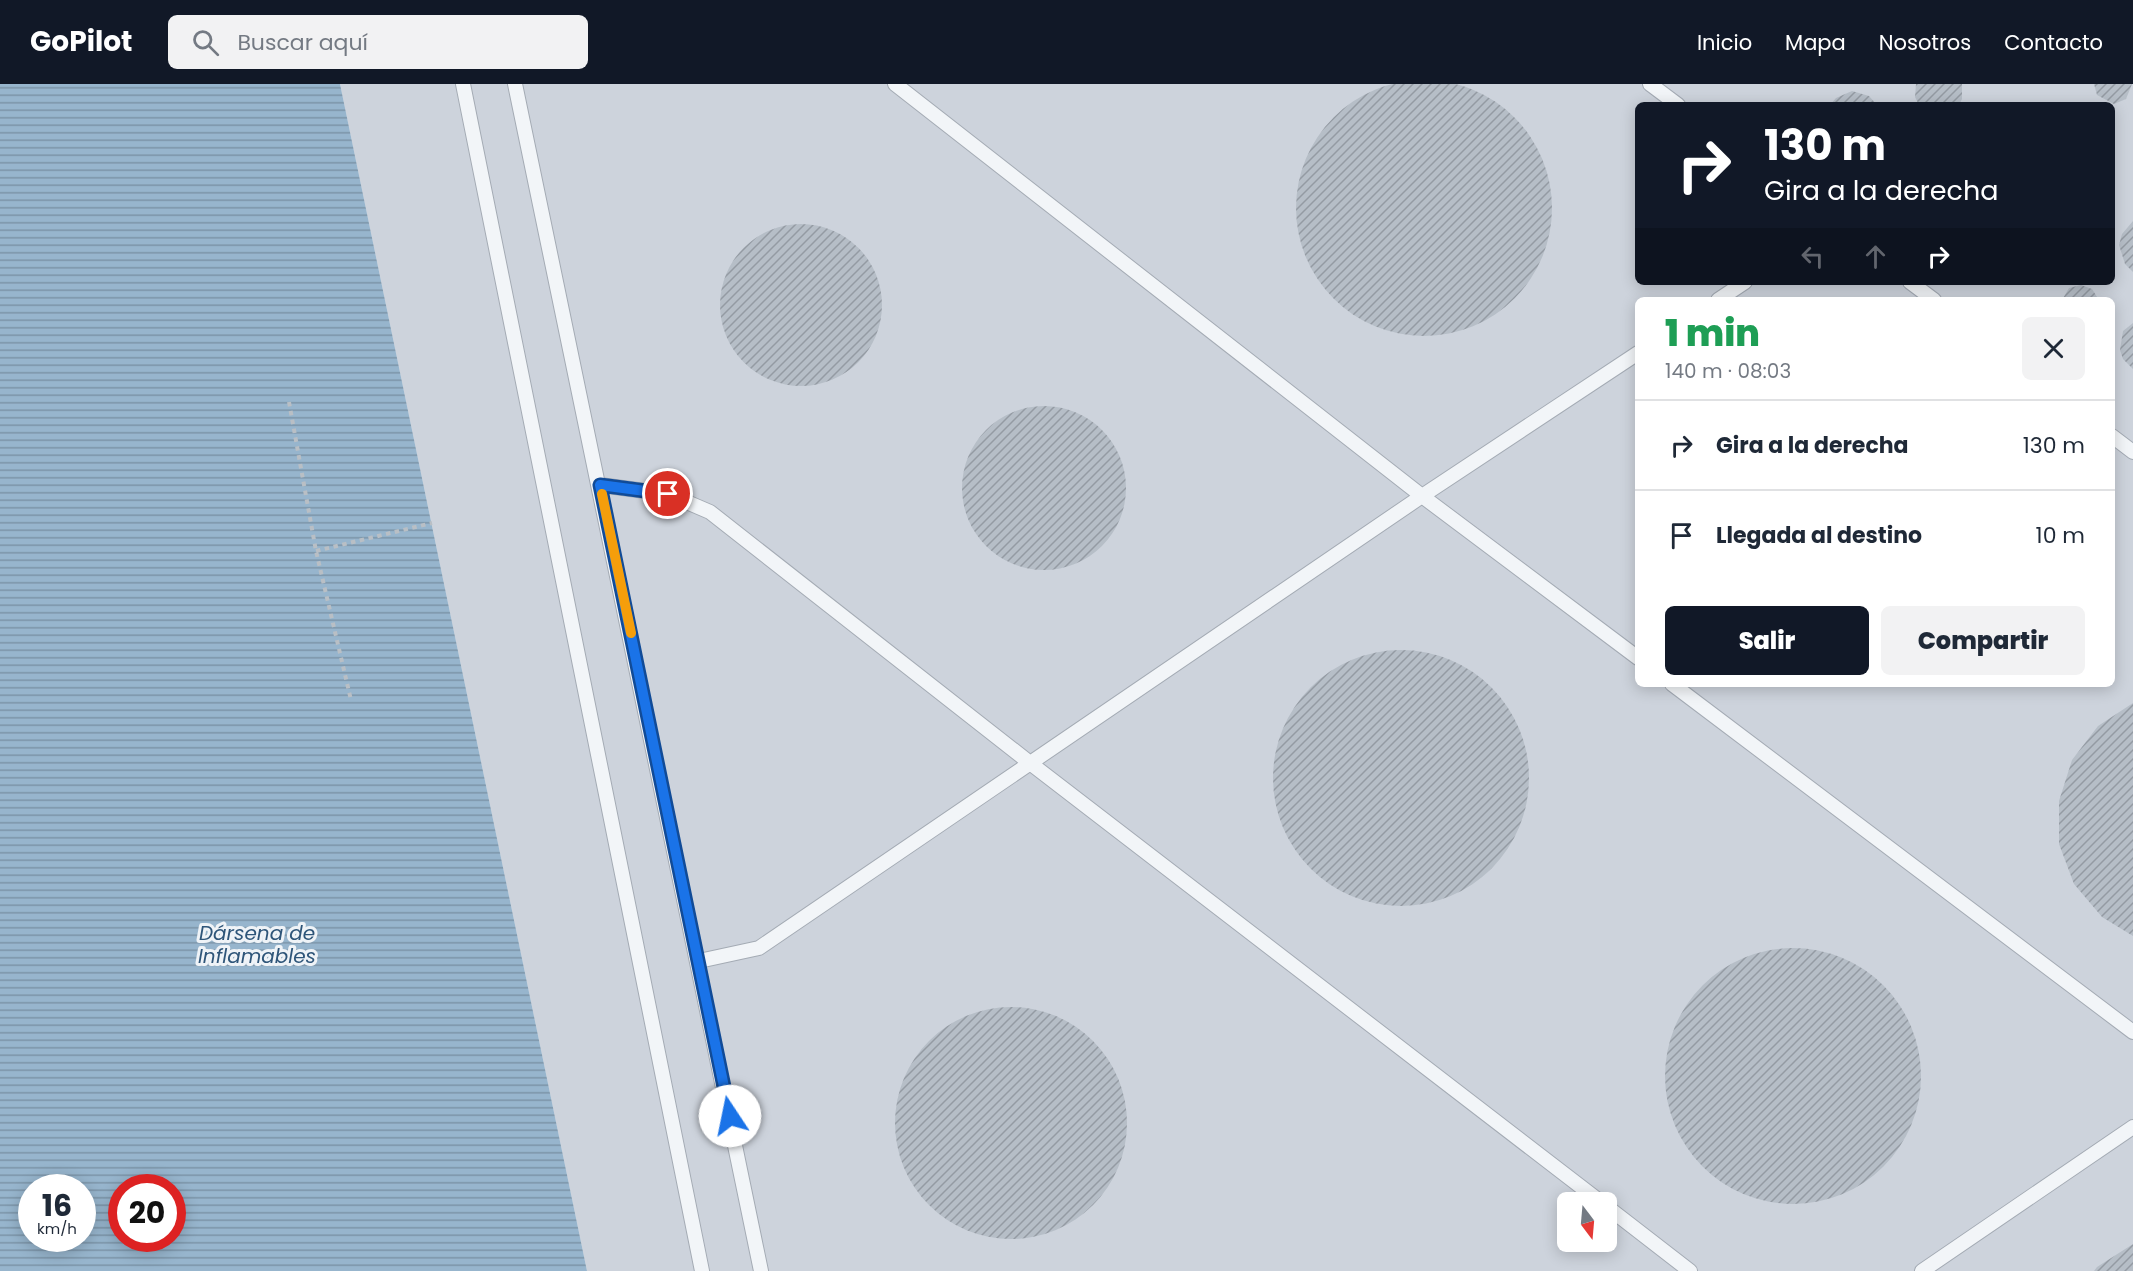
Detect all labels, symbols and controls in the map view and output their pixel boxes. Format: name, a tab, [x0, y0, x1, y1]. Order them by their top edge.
search box	[168, 15, 588, 69]
text: GoPilot	[30, 22, 132, 61]
icon: search	[189, 26, 222, 59]
text: Buscar aquí	[237, 27, 368, 58]
text: Inicio	[1697, 28, 1752, 57]
text: Mapa	[1785, 28, 1846, 57]
text: Nosotros	[1879, 28, 1971, 57]
text: Contacto	[2004, 28, 2103, 57]
text: 130 m	[1764, 116, 1886, 175]
icon: right	[1665, 126, 1743, 204]
text: Gira a la derecha	[1764, 172, 1998, 209]
icon: left	[1796, 240, 1829, 273]
icon: ahead	[1859, 240, 1892, 273]
icon: right	[1922, 240, 1955, 273]
text: 1 min	[1665, 308, 1760, 359]
button: close	[2022, 317, 2085, 380]
text: 140 m · 08:03	[1665, 357, 1791, 385]
icon: right	[1665, 429, 1698, 462]
text: Gira a la derecha	[1716, 430, 1909, 461]
text: 130 m	[2023, 430, 2085, 461]
pin	[642, 468, 693, 519]
icon: arrive	[651, 477, 684, 510]
icon: arrive	[1665, 519, 1698, 552]
text: Llegada al destino	[1716, 520, 1922, 551]
text: 10 m	[2036, 520, 2085, 551]
button: Salir	[1665, 606, 1869, 675]
button: Compartir	[1881, 606, 2085, 675]
water label: Dársena de Inflamables	[198, 919, 316, 970]
position arrow	[698, 1084, 762, 1148]
speed limit sign: 20	[108, 1174, 186, 1252]
text: 16	[42, 1184, 72, 1227]
north arrow	[1557, 1192, 1617, 1252]
map controls	[1557, 1192, 1617, 1252]
text: km/h	[37, 1218, 77, 1239]

